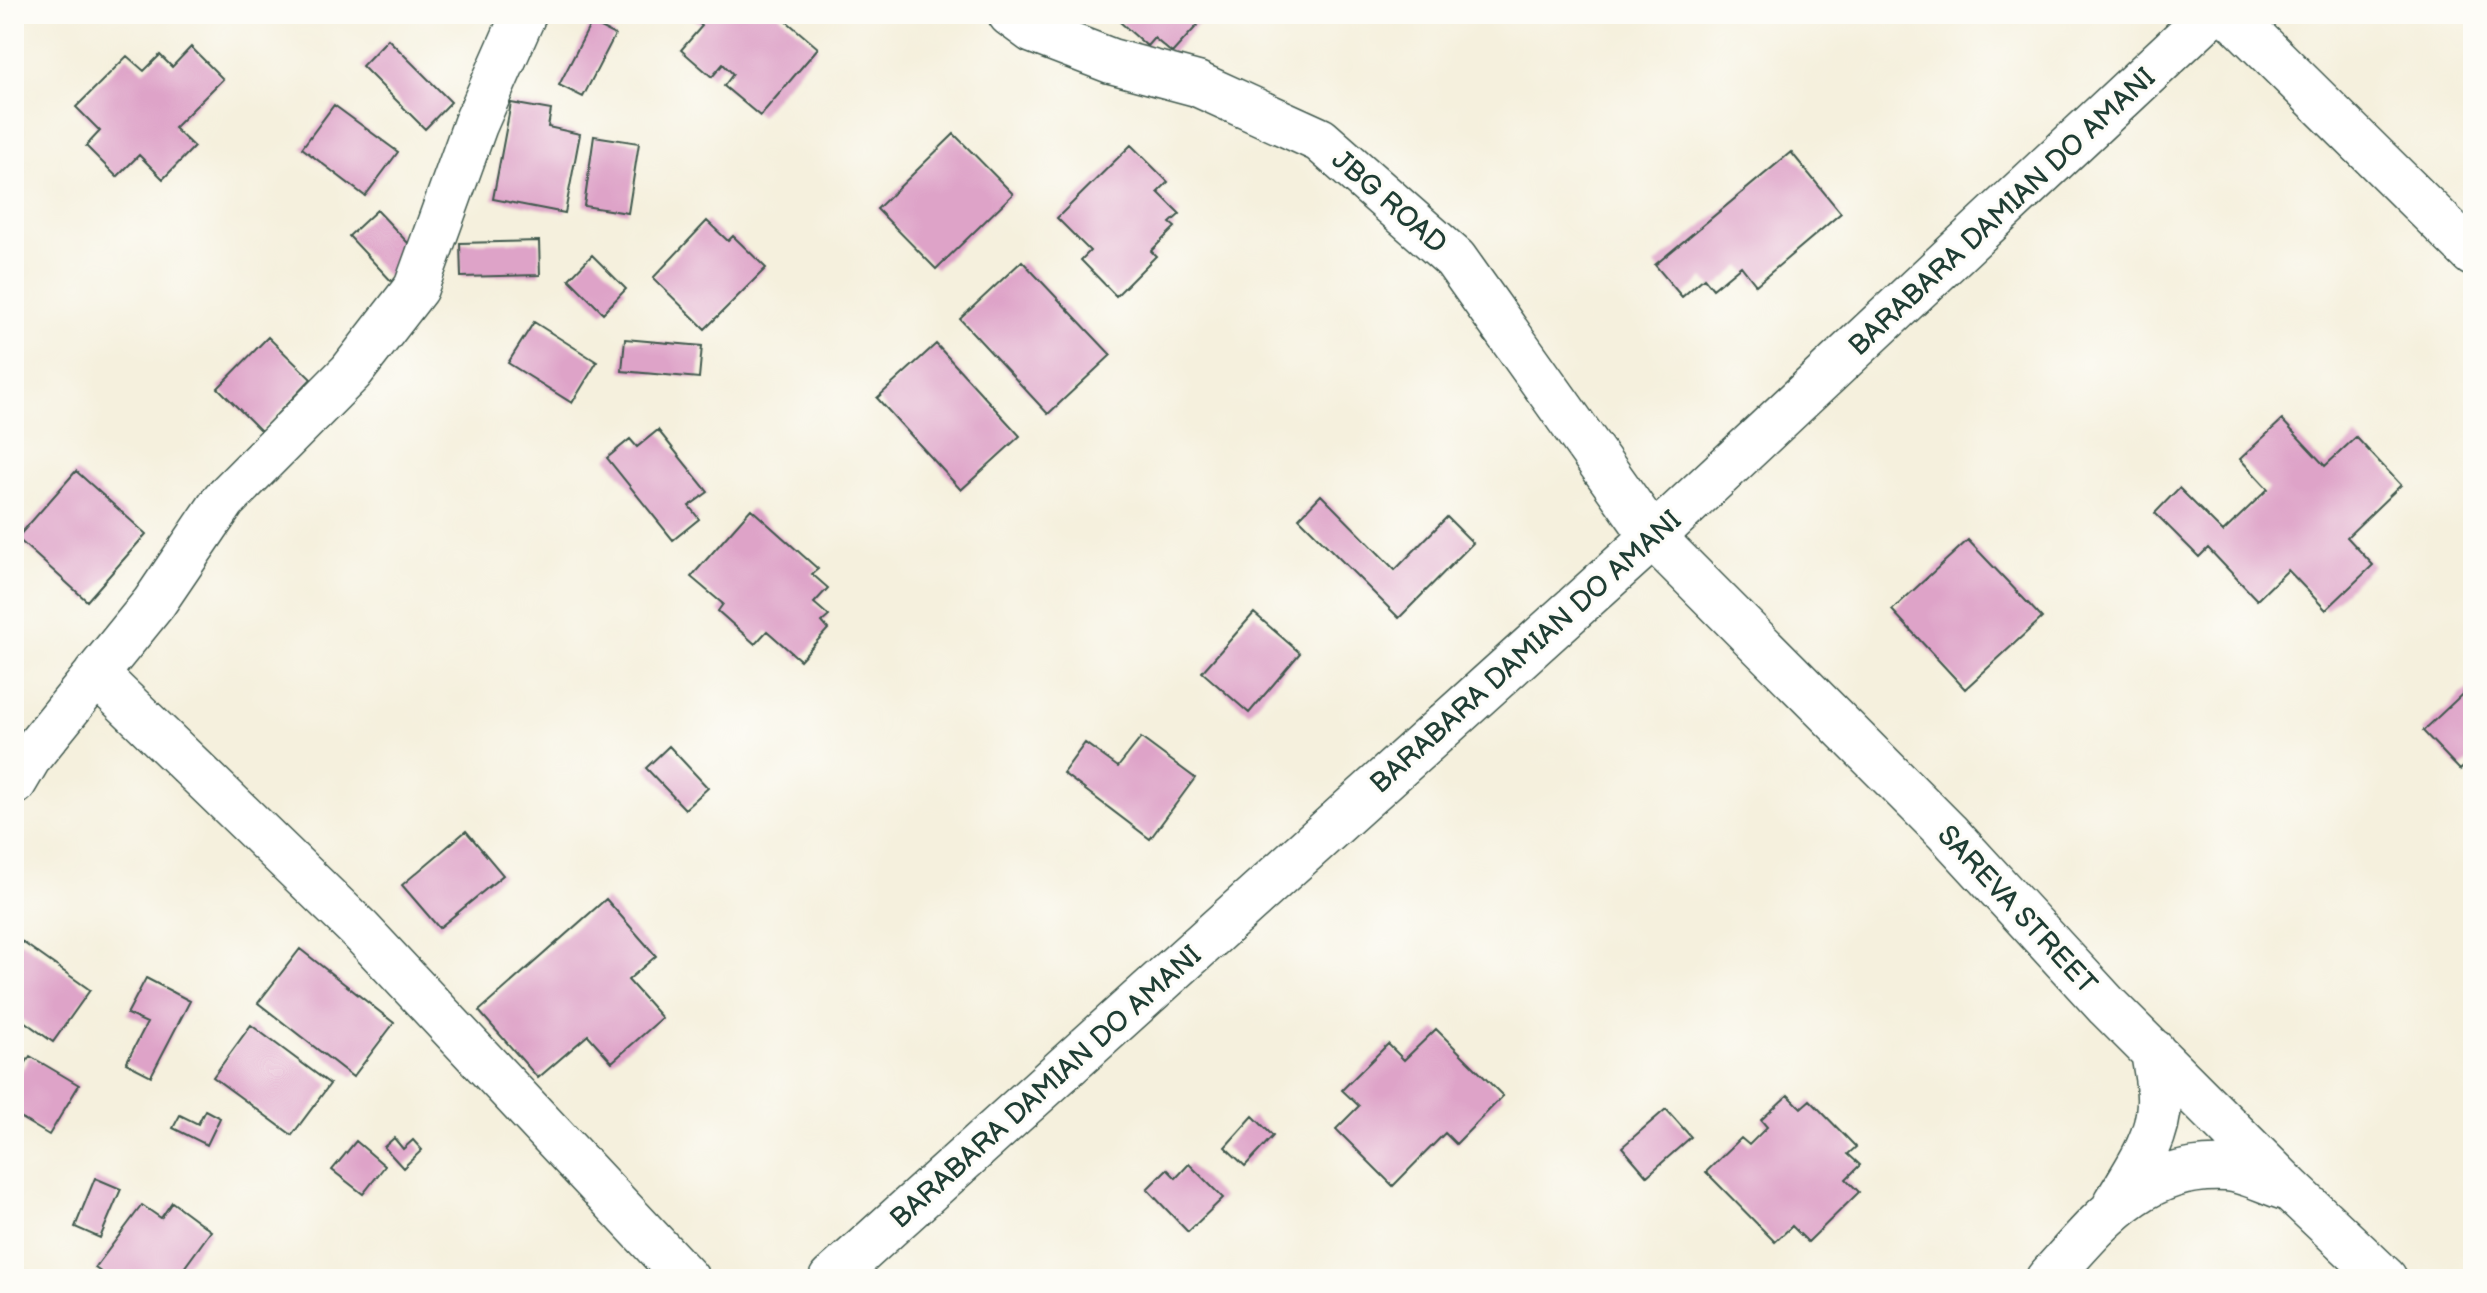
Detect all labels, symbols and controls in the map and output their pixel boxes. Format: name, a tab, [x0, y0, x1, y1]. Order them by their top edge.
street label: BARABARA DAMIAN DO AMANI	[1842, 61, 2162, 363]
street label: JBG ROAD	[1325, 143, 1453, 261]
street label: BARABARA DAMIAN DO AMANI	[1364, 504, 1688, 800]
street label: SAREVA STREET	[1930, 819, 2104, 1001]
street label: BARABARA DAMIAN DO AMANI	[884, 939, 1208, 1235]

